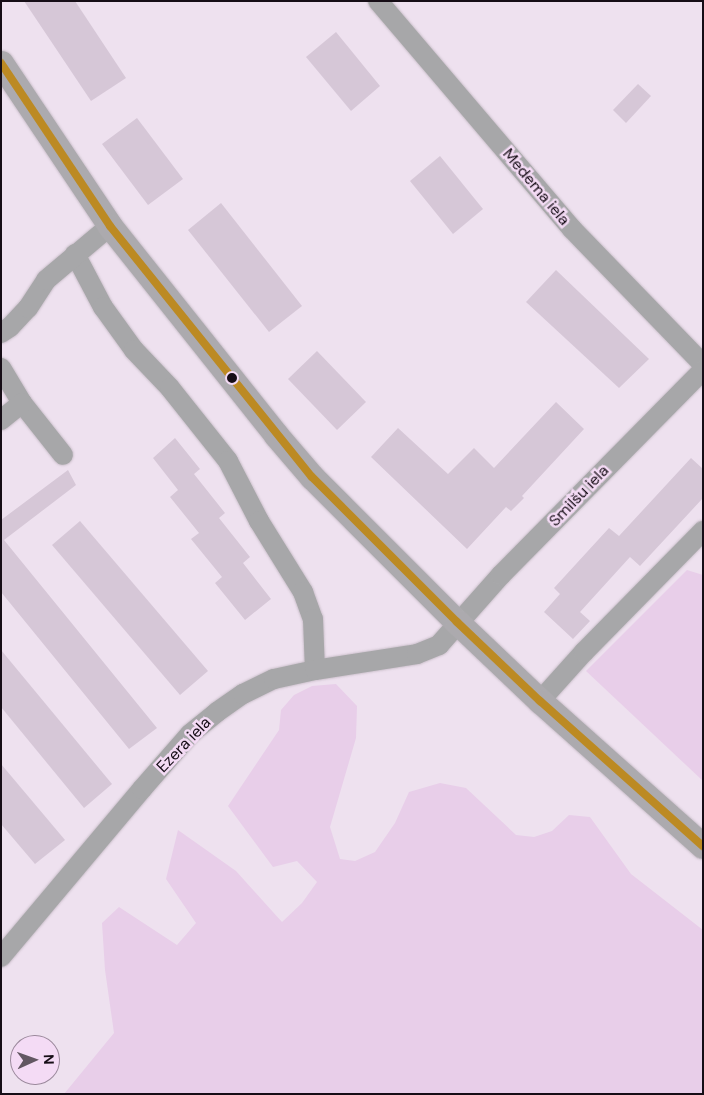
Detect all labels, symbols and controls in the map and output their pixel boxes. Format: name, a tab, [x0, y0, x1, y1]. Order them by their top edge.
street label: Medema iela	[498, 145, 574, 229]
unlabelled marker	[227, 373, 237, 383]
street label: Smilšu iela	[545, 461, 613, 531]
street label: Ezera iela	[153, 713, 215, 777]
north arrow	[10, 1035, 60, 1085]
text: N	[40, 1054, 58, 1065]

